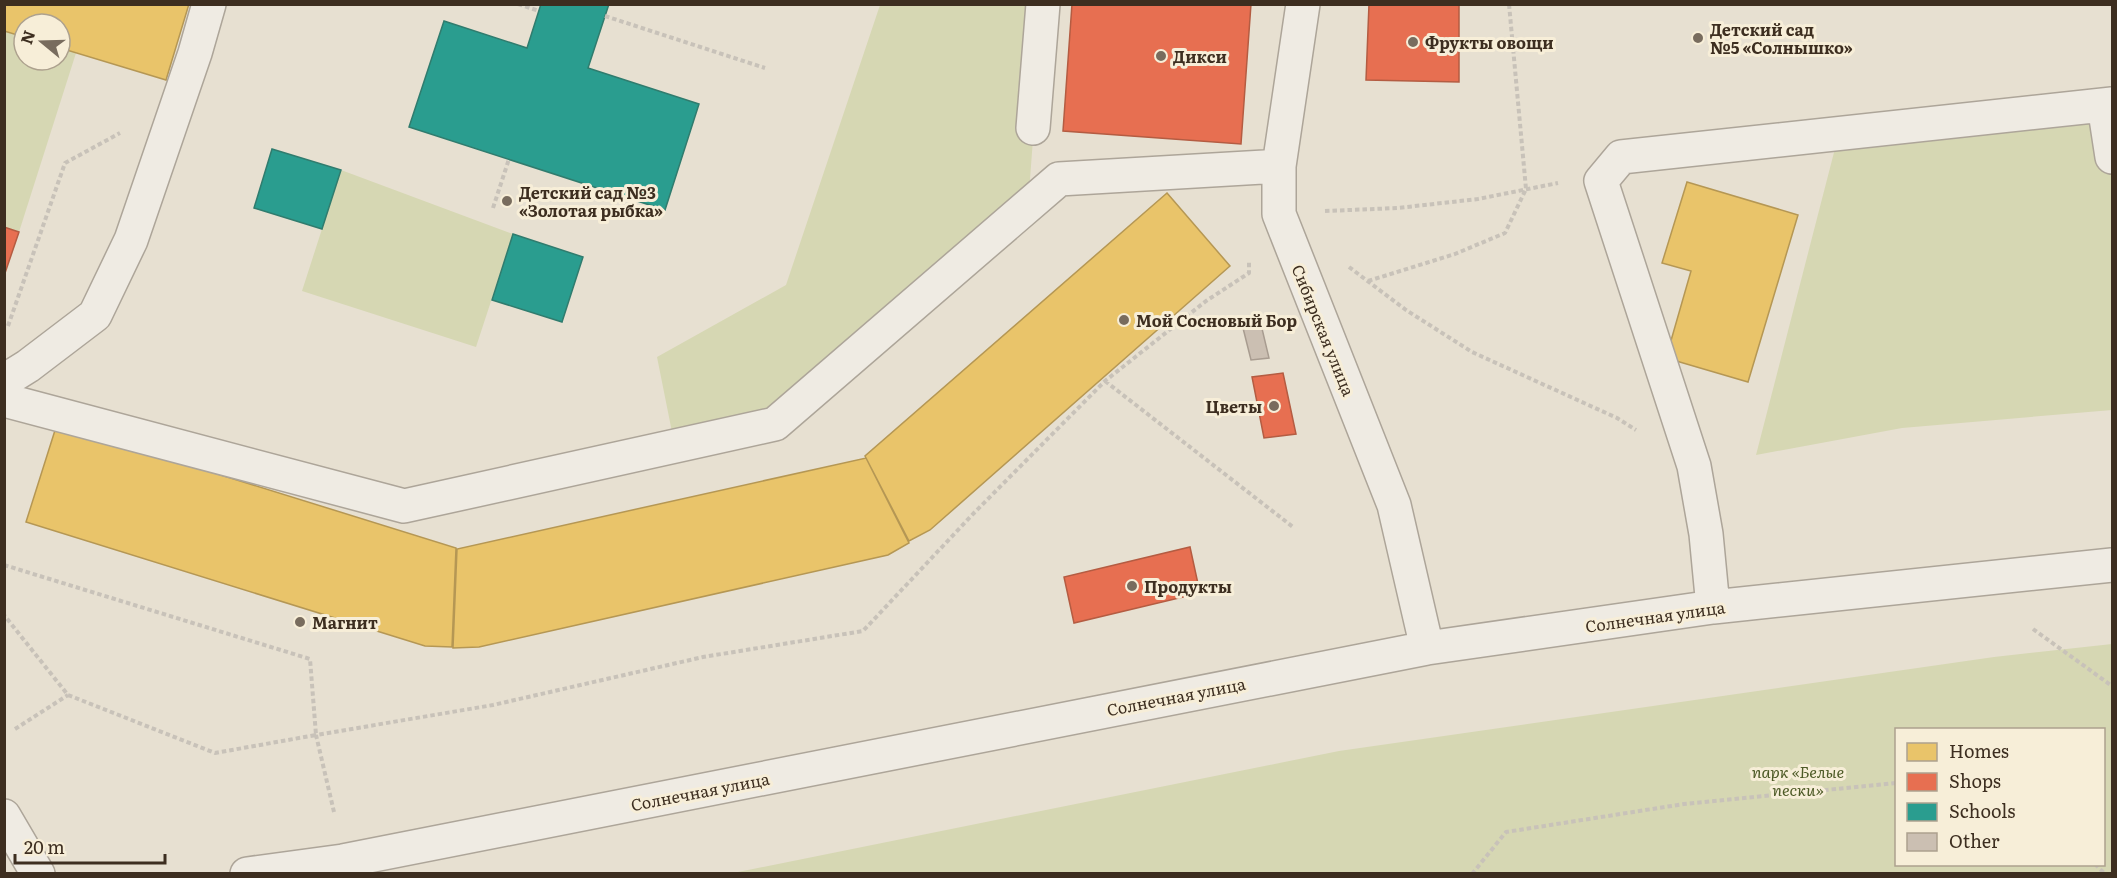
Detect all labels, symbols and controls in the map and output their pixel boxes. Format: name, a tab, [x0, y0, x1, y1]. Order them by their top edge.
north arrow	[12, 12, 72, 72]
place label: Детский сад №5 «Солнышко»	[1710, 17, 1853, 59]
text: N	[13, 27, 40, 47]
place label: Фрукты овощи	[1425, 30, 1554, 54]
marker: Детский сад №5 «Солнышко»	[1691, 31, 1705, 45]
marker: Фрукты овощи	[1406, 35, 1420, 49]
place label: Дикси	[1173, 44, 1227, 68]
marker: Дикси	[1154, 49, 1168, 63]
place label: Детский сад №3 «Золотая рыбка»	[519, 180, 663, 222]
marker: Детский сад №3 «Золотая рыбка»	[500, 194, 514, 208]
street label: Сибирская улица	[1287, 261, 1362, 400]
place label: Мой Сосновый Бор	[1136, 308, 1297, 332]
marker: Мой Сосновый Бор	[1117, 313, 1131, 327]
place label: Цветы	[1205, 394, 1262, 418]
marker: Цветы	[1267, 399, 1281, 413]
place label: Продукты	[1144, 574, 1232, 598]
marker: Продукты	[1125, 579, 1139, 593]
street label: Солнечная улица	[1584, 594, 1727, 638]
place label: Магнит	[312, 610, 378, 634]
marker: Магнит	[293, 615, 307, 629]
street label: Солнечная улица	[1105, 671, 1248, 721]
legend	[1895, 728, 2105, 866]
text: Homes	[1949, 737, 2009, 764]
park label: парк «Белые пески»	[1752, 759, 1844, 801]
street label: Солнечная улица	[629, 766, 772, 816]
text: Shops	[1949, 767, 2001, 794]
text: Schools	[1949, 797, 2015, 824]
scale bar	[15, 827, 165, 865]
text: Other	[1949, 827, 2000, 854]
text: 20 m	[24, 833, 65, 860]

